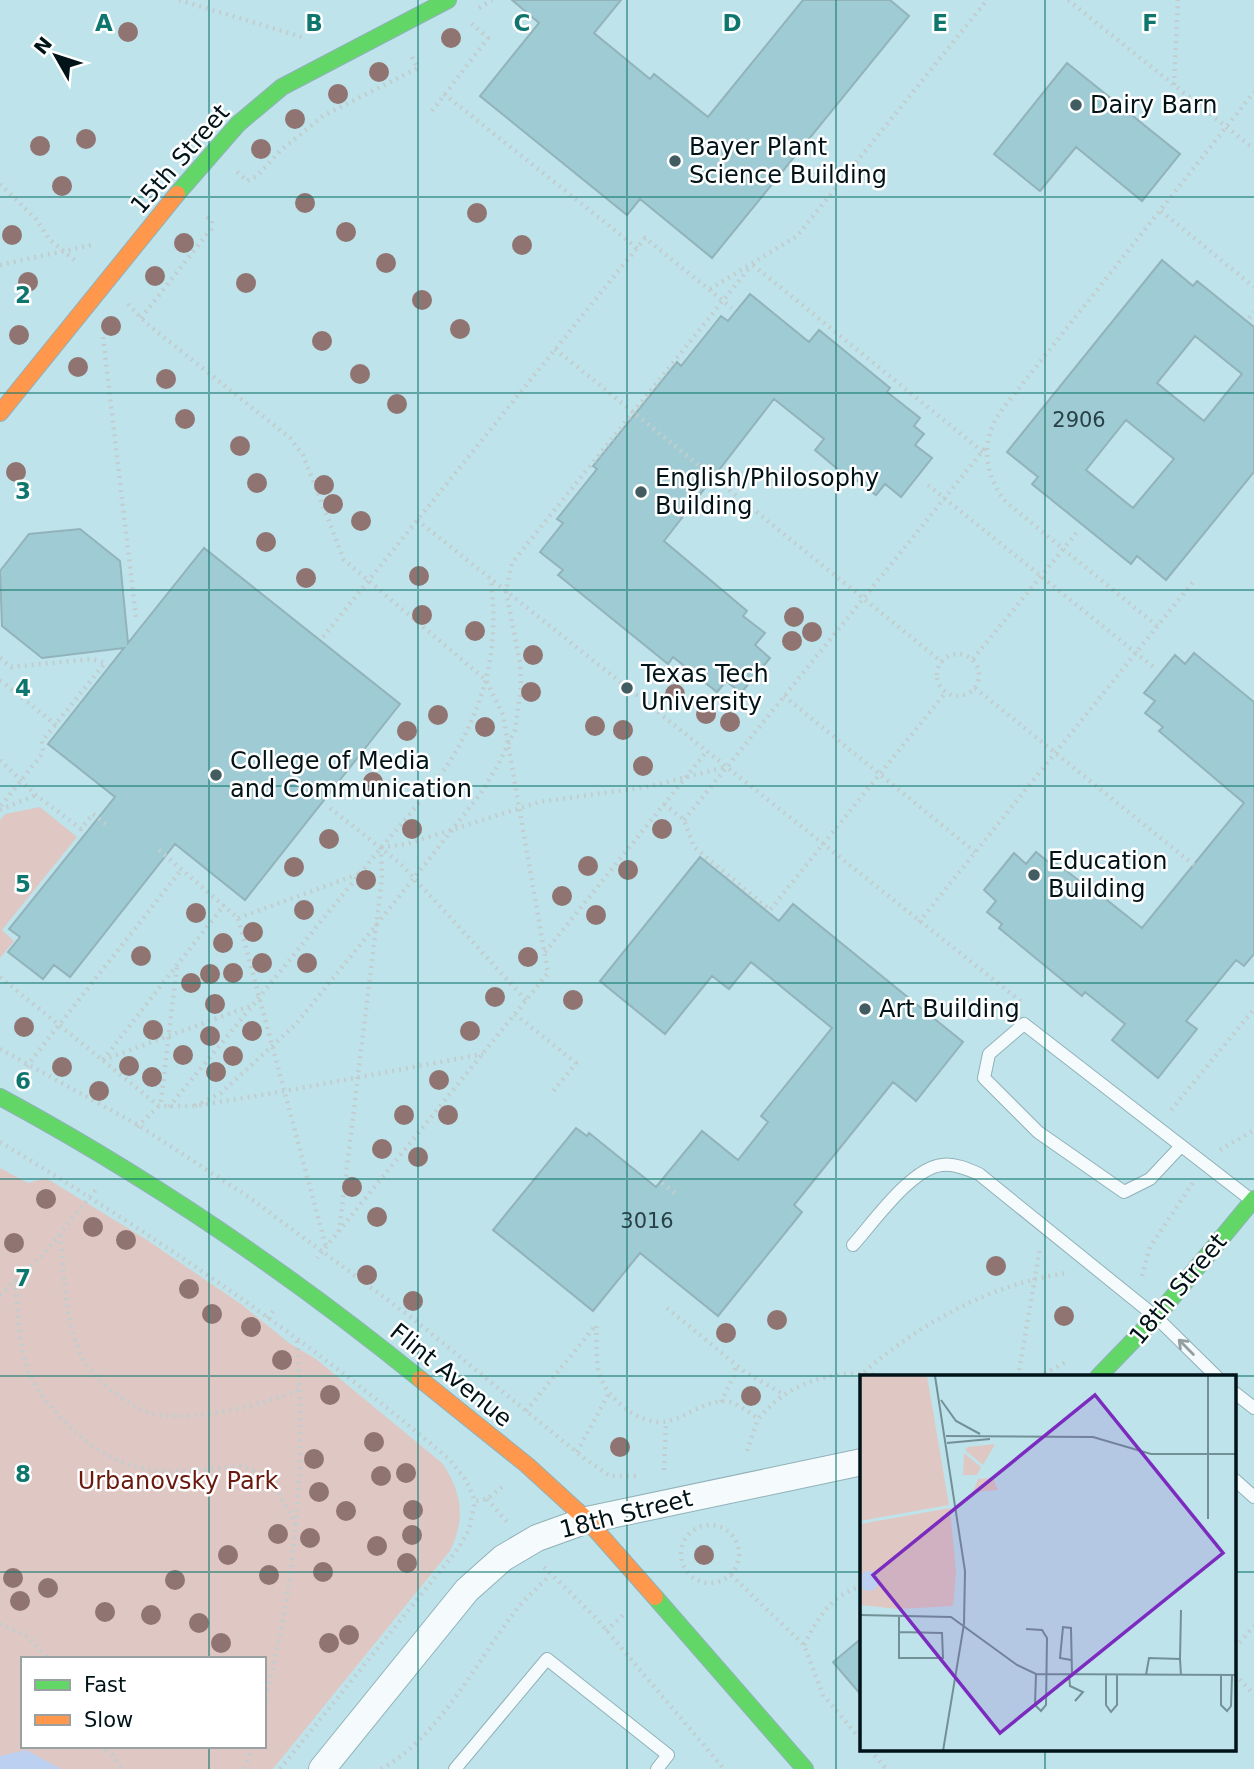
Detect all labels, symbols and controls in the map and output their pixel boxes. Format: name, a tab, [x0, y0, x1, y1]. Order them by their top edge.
text: A	[95, 10, 113, 36]
text: B	[305, 10, 323, 36]
text: C	[514, 10, 530, 36]
text: D	[722, 10, 742, 36]
text: E	[932, 10, 948, 36]
text: F	[1142, 10, 1158, 36]
north arrow	[21, 21, 91, 91]
text: N	[29, 32, 56, 58]
place label: Dairy Barn	[1090, 91, 1217, 119]
marker: Dairy Barn	[1068, 97, 1084, 113]
street label: 15th Street	[125, 99, 235, 219]
place label: Bayer Plant Science Building	[689, 133, 887, 189]
marker: Bayer Plant Science Building	[667, 153, 683, 169]
text: 2	[15, 282, 31, 308]
house number: 2906	[1052, 408, 1106, 432]
place label: English/Philosophy Building	[655, 464, 879, 520]
text: 3	[15, 478, 31, 504]
marker: English/Philosophy Building	[633, 484, 649, 500]
place label: Texas Tech University	[640, 660, 769, 716]
text: 4	[15, 675, 31, 701]
marker: Texas Tech University	[619, 680, 635, 696]
place label: College of Media and Communication	[230, 747, 472, 803]
marker: College of Media and Communication	[208, 767, 224, 783]
place label: Education Building	[1048, 847, 1167, 903]
marker: Education Building	[1026, 867, 1042, 883]
text: 5	[15, 871, 31, 897]
place label: Art Building	[879, 995, 1020, 1023]
marker: Art Building	[857, 1001, 873, 1017]
text: 6	[15, 1068, 31, 1094]
house number: 3016	[620, 1209, 674, 1233]
street label: 18th Street	[1124, 1228, 1232, 1350]
text: 7	[15, 1265, 31, 1291]
street label: Flint Avenue	[384, 1317, 518, 1433]
one-way arrow	[1178, 1339, 1195, 1356]
inset map	[860, 1375, 1236, 1752]
text: 8	[15, 1461, 31, 1487]
park label: Urbanovsky Park	[78, 1467, 278, 1495]
street label: 18th Street	[557, 1484, 695, 1544]
legend	[21, 1657, 266, 1748]
text: Fast	[84, 1673, 126, 1697]
text: Slow	[84, 1708, 133, 1732]

